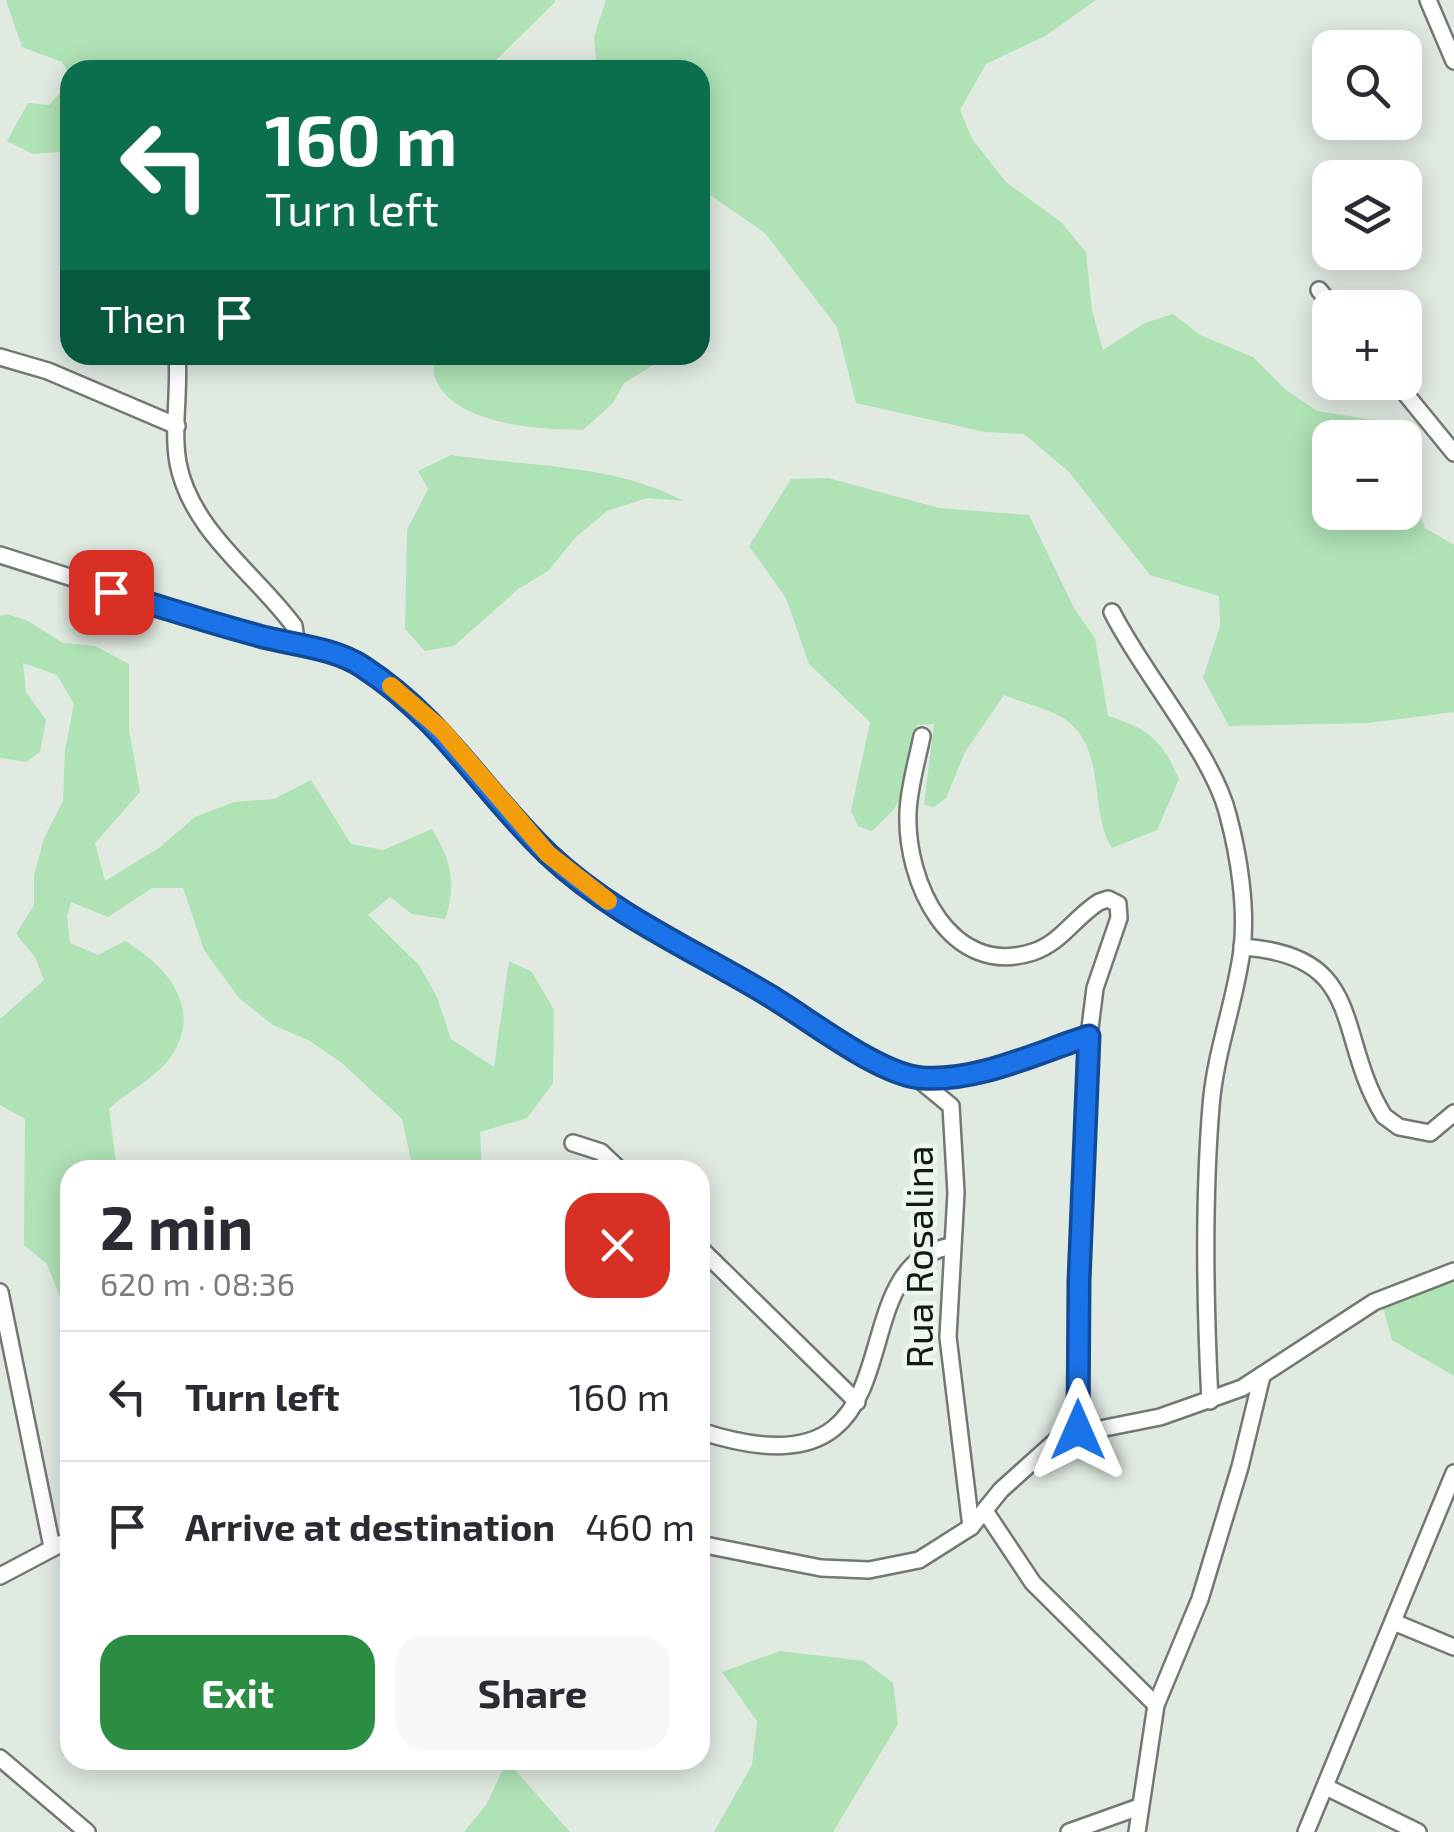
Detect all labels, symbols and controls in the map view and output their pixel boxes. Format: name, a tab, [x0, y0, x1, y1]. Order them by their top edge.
map controls	[1312, 30, 1422, 530]
button: search	[1312, 30, 1422, 140]
text: 160 m	[265, 96, 458, 180]
icon: left	[100, 100, 230, 230]
button: layers	[1312, 160, 1422, 270]
text: Turn left	[265, 181, 439, 235]
icon: arrive	[207, 290, 262, 345]
button: +	[1312, 290, 1422, 400]
text: Then	[100, 295, 187, 341]
button: −	[1312, 420, 1422, 530]
pin	[69, 550, 154, 635]
icon: arrive	[84, 565, 139, 620]
street label: Rua Rosalina	[895, 1145, 941, 1369]
text: 2 min	[100, 1190, 253, 1262]
button: close	[565, 1193, 670, 1298]
text: 620 m · 08:36	[100, 1264, 295, 1302]
icon: left	[100, 1369, 155, 1424]
text: Turn left	[185, 1373, 340, 1419]
text: 160 m	[568, 1373, 670, 1419]
position arrow	[1026, 1378, 1130, 1482]
icon: arrive	[100, 1499, 155, 1554]
text: Arrive at destination	[185, 1503, 555, 1549]
text: 460 m	[585, 1503, 695, 1549]
button: Exit	[100, 1635, 375, 1750]
button: Share	[395, 1635, 670, 1750]

